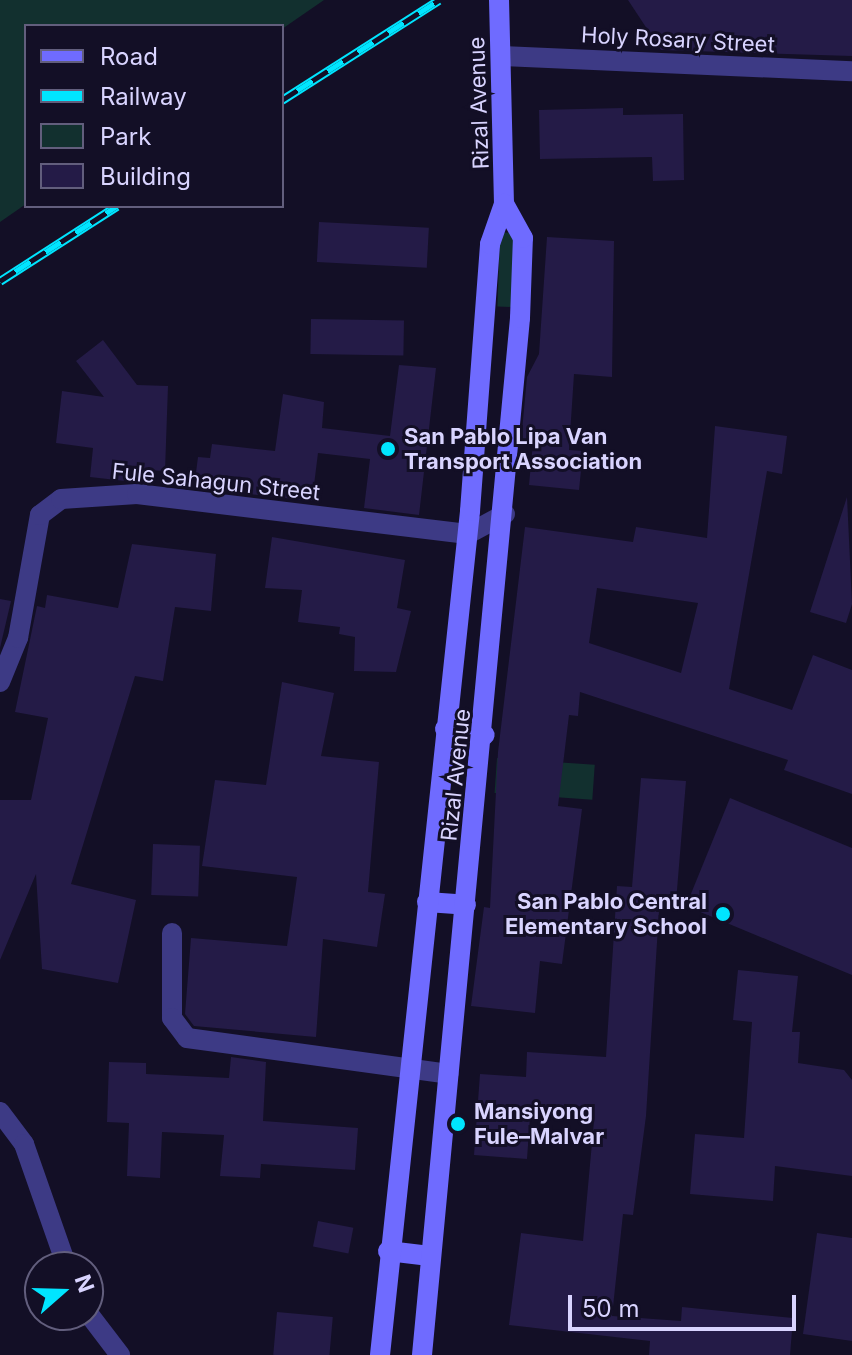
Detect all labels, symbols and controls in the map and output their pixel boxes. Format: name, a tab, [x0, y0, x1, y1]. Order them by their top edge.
street label: Holy Rosary Street	[581, 22, 775, 58]
legend	[24, 24, 284, 208]
street label: Rizal Avenue	[463, 36, 495, 170]
text: Road	[100, 42, 158, 71]
text: Railway	[100, 82, 187, 111]
text: Park	[100, 122, 151, 151]
text: Building	[100, 162, 191, 191]
place label: San Pablo Lipa Van Transport Association	[404, 423, 642, 474]
marker: San Pablo Lipa Van Transport Association	[379, 440, 397, 458]
street label: Fule Sahagun Street	[111, 458, 321, 506]
street label: Rizal Avenue	[436, 708, 476, 842]
place label: San Pablo Central Elementary School	[505, 888, 707, 940]
marker: San Pablo Central Elementary School	[714, 905, 732, 923]
place label: Mansiyong Fule–Malvar	[474, 1098, 604, 1150]
marker: Mansiyong Fule–Malvar	[449, 1115, 467, 1133]
north arrow	[24, 1251, 104, 1331]
text: N	[70, 1271, 100, 1296]
scale bar	[572, 1279, 800, 1329]
text: 50 m	[582, 1294, 640, 1323]

